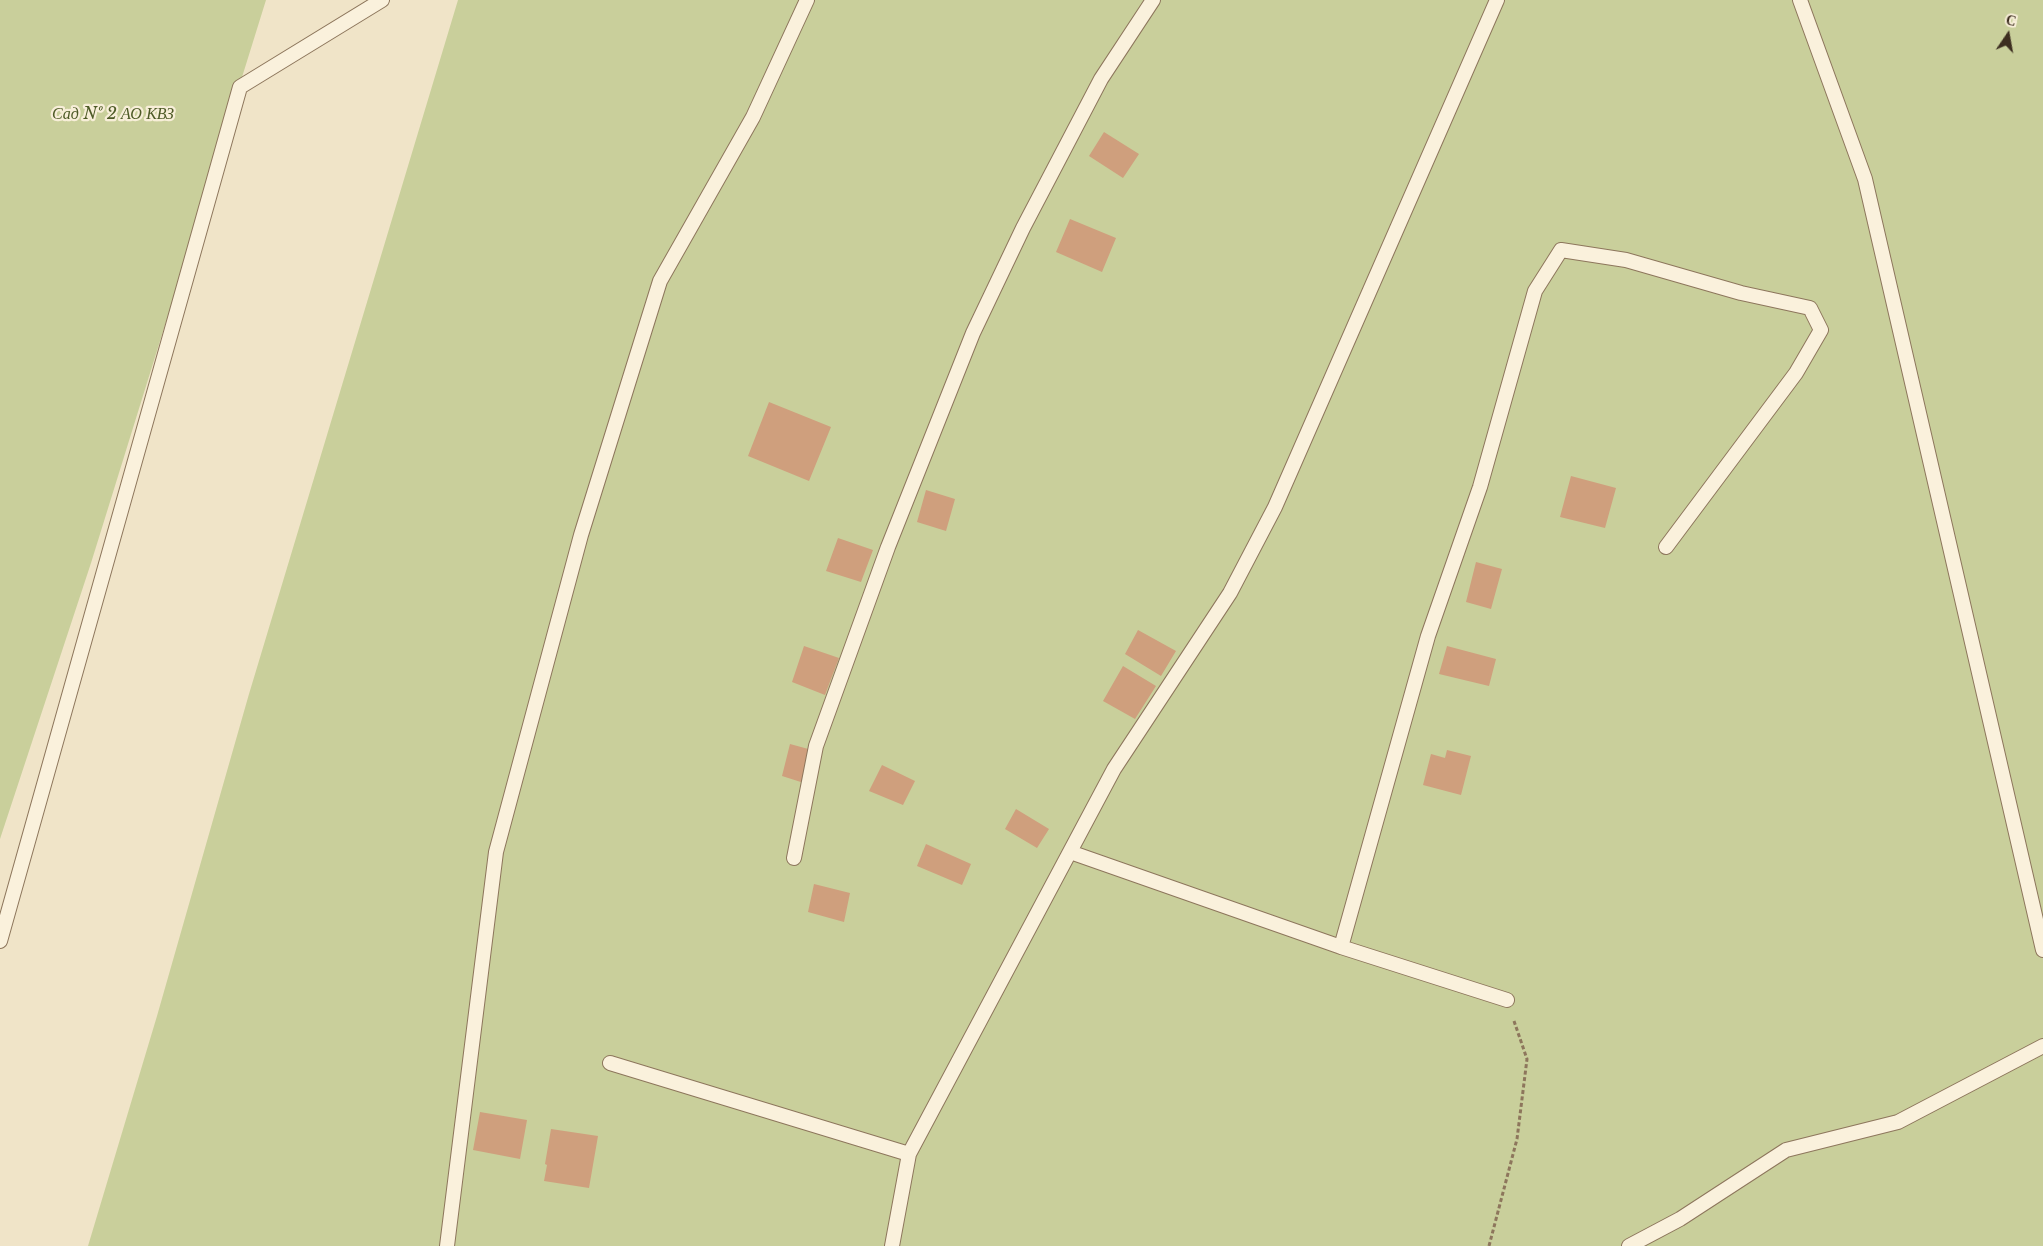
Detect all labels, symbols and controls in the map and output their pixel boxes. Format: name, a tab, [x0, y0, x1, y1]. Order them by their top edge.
north arrow	[1983, 10, 2033, 60]
text: С	[2004, 10, 2018, 30]
park label: Сад № 2 АО КВЗ	[52, 104, 174, 124]

